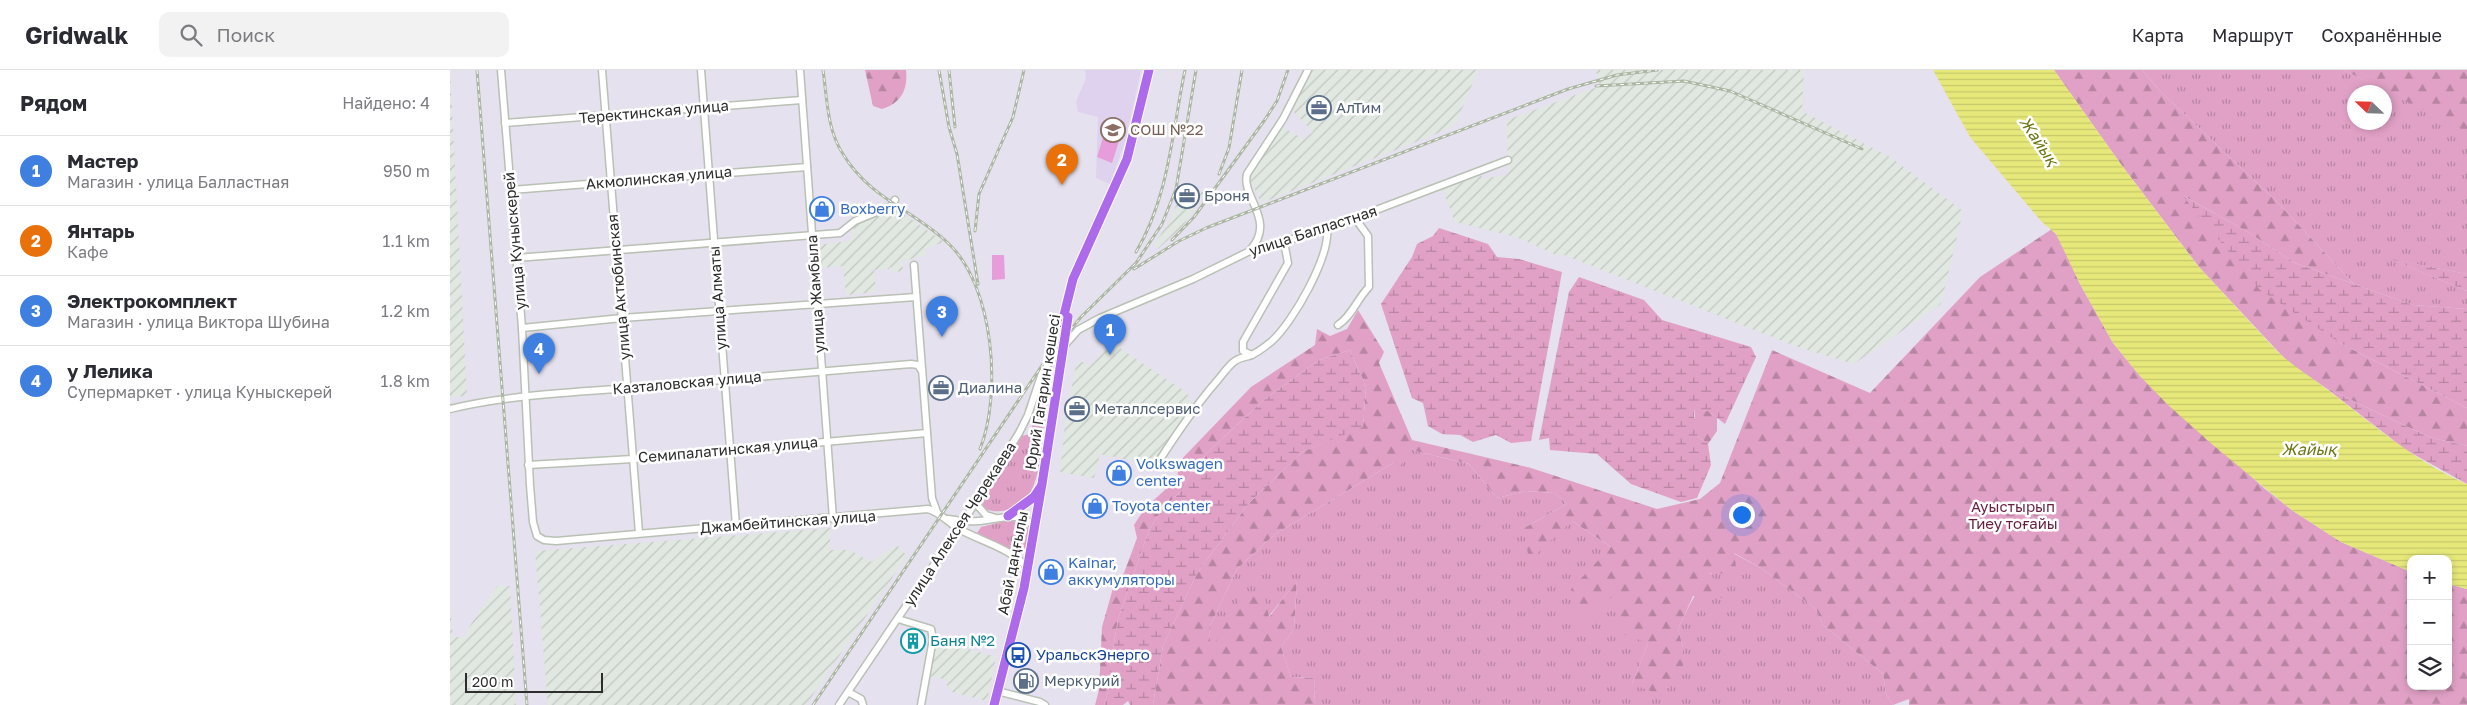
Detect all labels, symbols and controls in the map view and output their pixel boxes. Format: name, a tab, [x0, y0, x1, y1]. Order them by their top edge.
search box	[159, 12, 509, 57]
text: Gridwalk	[25, 20, 129, 49]
icon: search	[177, 21, 205, 49]
text: Поиск	[217, 23, 275, 46]
text: Карта	[2132, 24, 2184, 46]
text: Маршрут	[2212, 24, 2293, 46]
text: Сохранённые	[2321, 24, 2442, 46]
north arrow	[2347, 85, 2392, 130]
text: Рядом	[20, 90, 87, 116]
text: Найдено: 4	[342, 93, 430, 113]
street label: Теректинская улица	[578, 95, 730, 127]
office icon: АлТим	[1306, 95, 1332, 121]
place label: АлТим	[1336, 98, 1381, 116]
water label: Жайық	[2015, 113, 2064, 171]
school or university icon: СОШ №22	[1100, 117, 1126, 143]
place label: СОШ №22	[1130, 120, 1203, 138]
pin: 2	[1046, 144, 1078, 185]
text: Мастер	[67, 149, 138, 172]
text: 1	[32, 161, 40, 181]
text: 950 m	[383, 161, 430, 181]
street label: Акмолинская улица	[585, 162, 733, 192]
street label: улица Куныскерей	[499, 171, 529, 311]
text: Магазин · улица Балластная	[67, 172, 289, 192]
office icon: Броня	[1174, 183, 1200, 209]
place label: Броня	[1204, 186, 1250, 204]
shop icon: Boxberry	[809, 196, 835, 222]
place label: Boxberry	[840, 199, 906, 217]
street label: улица Балластная	[1246, 201, 1379, 259]
street label: улица Актюбинская	[603, 213, 633, 361]
text: Янтарь	[67, 219, 134, 242]
text: 2	[31, 231, 41, 251]
text: 1.1 km	[382, 231, 430, 251]
street label: улица Жамбыла	[802, 234, 828, 354]
text: Кафе	[67, 242, 108, 262]
street label: улица Алматы	[704, 245, 730, 351]
text: Электрокомплект	[67, 289, 237, 312]
pin: 3	[926, 296, 958, 337]
text: 3	[31, 301, 41, 321]
text: 1.2 km	[381, 301, 430, 321]
text: Магазин · улица Виктора Шубина	[67, 312, 330, 332]
street label: Юрий Гагарин көшесі	[1021, 313, 1063, 471]
pin: 1	[1094, 314, 1126, 355]
pin: 4	[523, 333, 555, 374]
text: у Лелика	[67, 359, 153, 382]
street label: Казталовская улица	[612, 367, 762, 397]
text: 4	[31, 371, 41, 391]
text: 1.8 km	[380, 371, 430, 391]
office icon: Диалина	[928, 375, 954, 401]
place label: Диалина	[958, 378, 1022, 396]
text: Супермаркет · улица Куныскерей	[67, 382, 332, 402]
office icon: Металлсервис	[1064, 396, 1090, 422]
place label: Металлсервис	[1094, 399, 1200, 417]
street label: Семипалатинская улица	[637, 432, 819, 466]
street label: улица Алексея Черекаева	[899, 438, 1019, 609]
water label: Жайық	[2281, 439, 2338, 459]
place label: Volkswagen center	[1136, 454, 1223, 489]
shop icon: Volkswagen center	[1106, 460, 1132, 486]
shop icon: Toyota center	[1082, 493, 1108, 519]
place label: Toyota center	[1112, 496, 1211, 514]
park label: Ауыстырып Тиеу тоғайы	[1968, 497, 2058, 532]
your location	[1729, 502, 1755, 528]
street label: Джамбейтинская улица	[700, 506, 876, 536]
street label: Абай даңғылы	[993, 509, 1031, 616]
place label: Kainar, аккумуляторы	[1068, 553, 1175, 588]
map controls	[2407, 555, 2452, 690]
button: +	[2407, 555, 2452, 600]
shop icon: Kainar, аккумуляторы	[1038, 559, 1064, 585]
button: −	[2407, 600, 2452, 645]
building icon: Баня №2	[900, 628, 926, 654]
place label: Баня №2	[930, 631, 995, 649]
bus stop icon: УральскЭнерго	[1005, 642, 1031, 668]
place label: УральскЭнерго	[1036, 645, 1150, 663]
button: layers	[2407, 645, 2452, 690]
fuel station icon: Меркурий	[1013, 668, 1039, 694]
scale bar	[465, 670, 602, 693]
place label: Меркурий	[1044, 671, 1120, 689]
text: 200 m	[472, 673, 513, 690]

